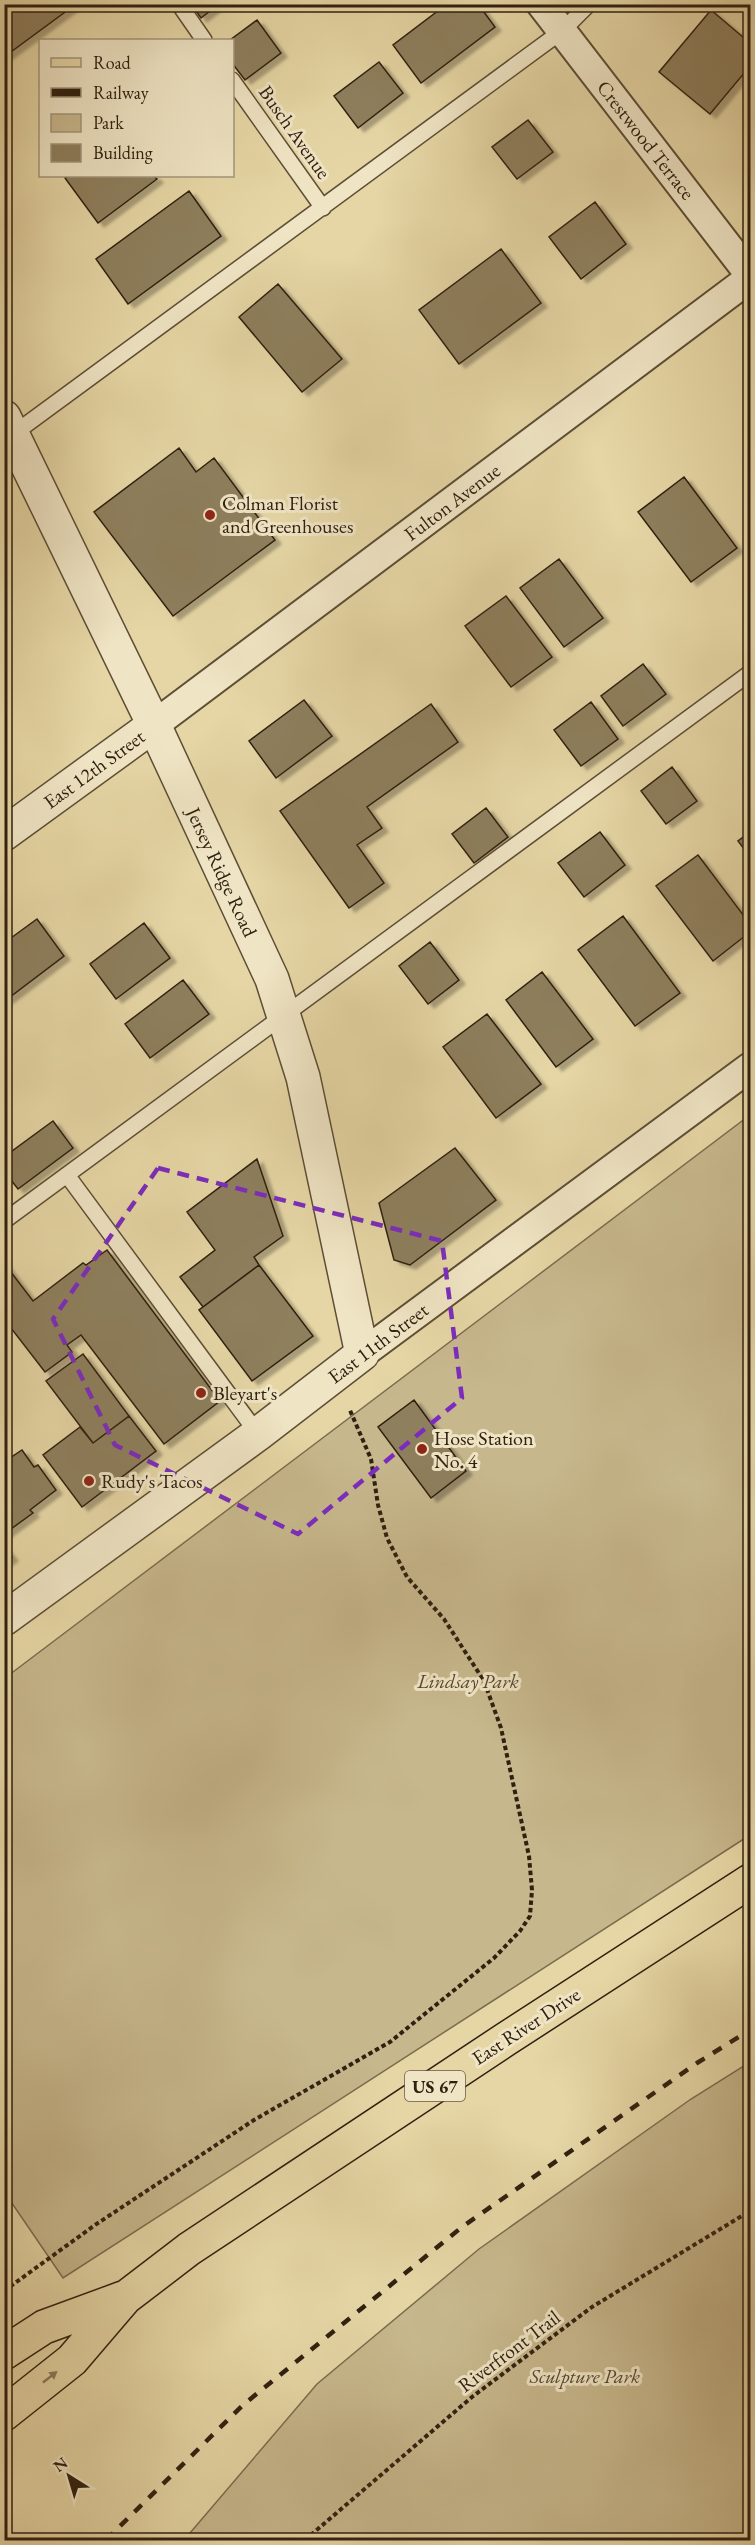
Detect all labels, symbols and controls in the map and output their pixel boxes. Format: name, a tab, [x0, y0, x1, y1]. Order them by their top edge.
legend	[39, 39, 234, 177]
text: Road	[93, 51, 132, 74]
street label: Crestwood Terrace	[591, 75, 701, 205]
street label: Busch Avenue	[253, 80, 337, 184]
text: Railway	[93, 81, 149, 104]
text: Park	[93, 111, 124, 134]
text: Building	[93, 141, 153, 164]
street label: Fulton Avenue	[399, 457, 505, 547]
place label: Colman Florist and Greenhouses	[222, 490, 353, 539]
marker: Colman Florist and Greenhouses	[203, 508, 217, 522]
street label: East 12th Street	[38, 723, 150, 815]
street label: Jersey Ridge Road	[180, 801, 264, 942]
street label: East 11th Street	[323, 1296, 434, 1389]
place label: Bleyart's	[213, 1380, 277, 1406]
marker: Bleyart's	[194, 1386, 208, 1400]
place label: Hose Station No. 4	[434, 1425, 534, 1474]
marker: Hose Station No. 4	[415, 1442, 429, 1456]
place label: Rudy's Tacos	[101, 1468, 203, 1494]
marker: Rudy's Tacos	[82, 1474, 96, 1488]
park label: Lindsay Park	[416, 1668, 519, 1694]
street label: East River Drive	[467, 1981, 585, 2071]
road number: US 67	[405, 2071, 465, 2101]
street label: Riverfront Trail	[453, 2304, 565, 2398]
park label: Sculpture Park	[529, 2363, 640, 2389]
one-way arrow	[42, 2371, 58, 2384]
north arrow	[39, 2446, 99, 2506]
text: N	[49, 2452, 72, 2477]

